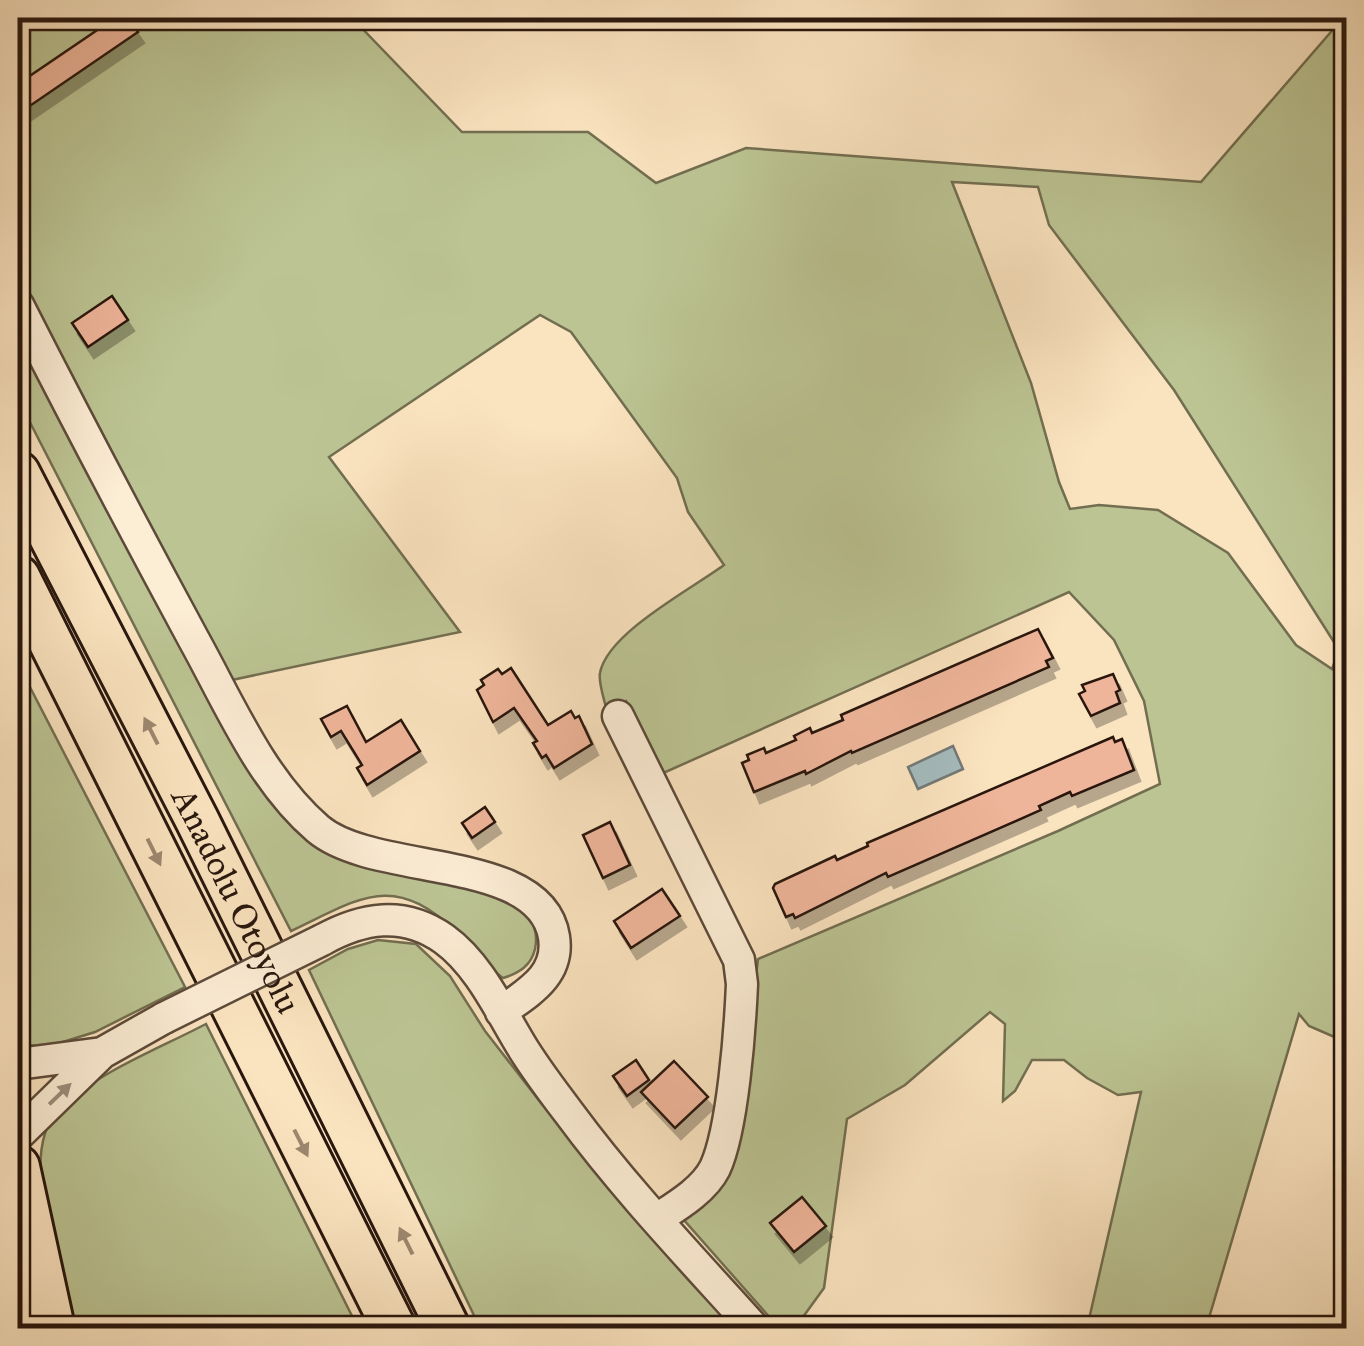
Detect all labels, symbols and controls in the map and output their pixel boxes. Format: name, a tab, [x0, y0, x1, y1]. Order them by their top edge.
one-way arrow	[143, 716, 160, 745]
street label: Anadolu Otoyolu	[161, 779, 310, 1021]
one-way arrow	[146, 838, 163, 867]
one-way arrow	[47, 1083, 71, 1106]
one-way arrow	[292, 1128, 309, 1157]
one-way arrow	[397, 1226, 414, 1255]

